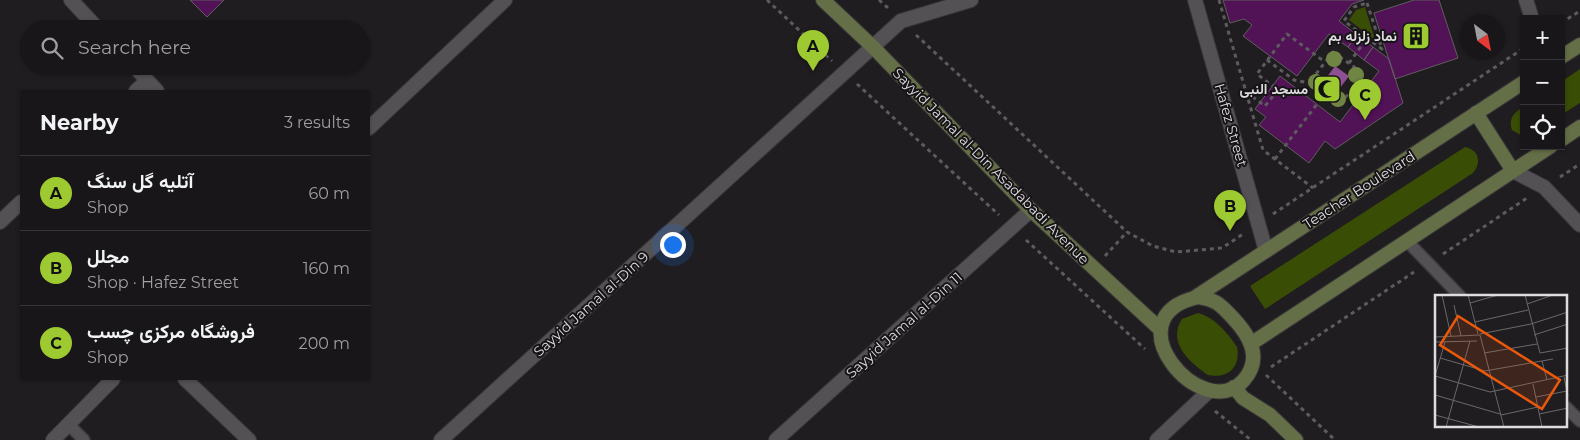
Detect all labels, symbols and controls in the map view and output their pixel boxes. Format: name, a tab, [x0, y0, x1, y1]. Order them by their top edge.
north arrow	[1460, 15, 1505, 60]
map controls	[1520, 15, 1565, 150]
button: +	[1520, 15, 1565, 60]
search box	[20, 20, 370, 75]
building icon: نماد زلزله بم	[1401, 21, 1431, 51]
place label: نماد زلزله بم	[1328, 27, 1397, 45]
pin: A	[797, 30, 829, 71]
icon: search	[38, 34, 66, 62]
text: Search here	[78, 36, 191, 59]
button: −	[1520, 60, 1565, 105]
street label: Sayyid Jamal al-Din Asadabadi Avenue	[889, 64, 1093, 268]
mosque icon: مسجد النبی	[1312, 74, 1342, 104]
pin: C	[1349, 79, 1381, 120]
place label: مسجد النبی	[1240, 80, 1308, 98]
street label: Hafez Street	[1211, 81, 1252, 169]
button: locate	[1520, 105, 1565, 150]
text: Nearby	[40, 110, 119, 135]
text: 3 results	[284, 113, 350, 132]
street label: Teacher Boulevard	[1300, 147, 1418, 233]
text: آتلیه گل سنگ	[87, 170, 193, 193]
text: A	[50, 184, 62, 203]
text: 60 m	[308, 184, 350, 203]
pin: B	[1214, 190, 1246, 231]
text: Shop	[87, 198, 129, 217]
your location	[660, 232, 686, 258]
text: مجلل	[87, 245, 129, 268]
street label: Sayyid Jamal al-Din 9	[530, 248, 652, 360]
text: B	[50, 259, 62, 278]
text: 160 m	[303, 259, 350, 278]
street label: Sayyid Jamal al-Din 11	[842, 268, 966, 382]
text: Shop · Hafez Street	[87, 273, 239, 292]
inset map	[1435, 295, 1568, 428]
text: فروشگاه مرکزی چسب	[87, 320, 255, 343]
text: C	[50, 334, 62, 353]
text: 200 m	[299, 334, 350, 353]
text: Shop	[87, 348, 129, 367]

